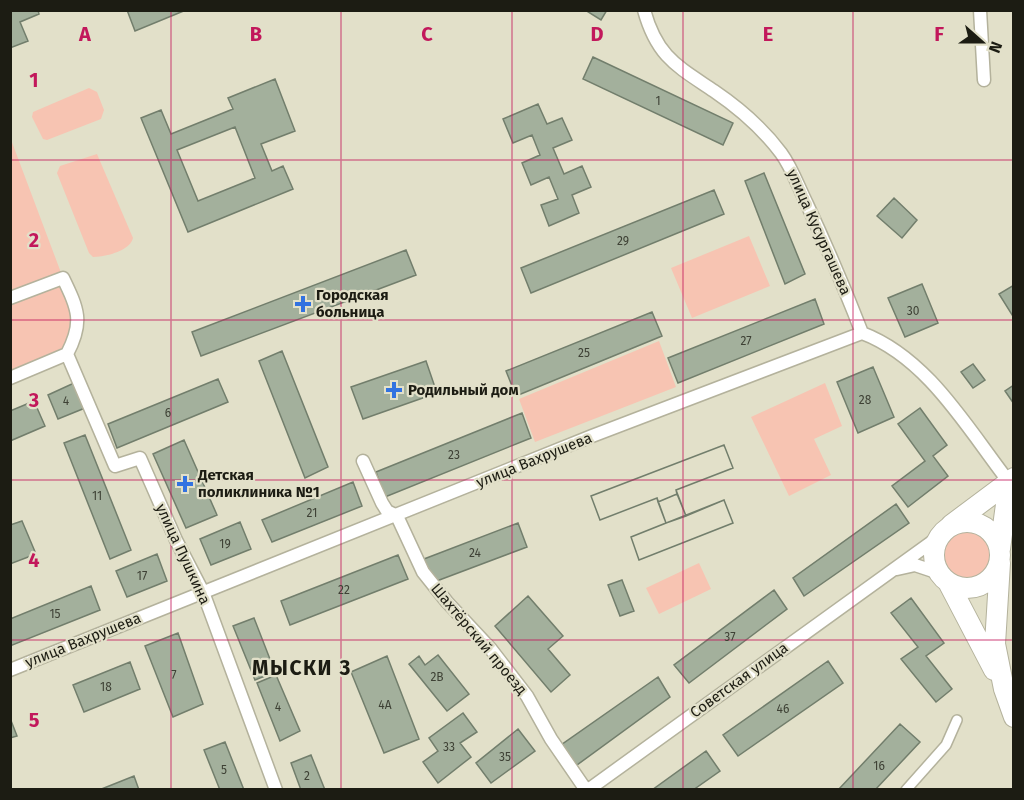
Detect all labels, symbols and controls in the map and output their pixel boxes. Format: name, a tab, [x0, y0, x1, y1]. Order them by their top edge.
north arrow	[952, 12, 1012, 72]
text: A	[78, 22, 92, 46]
text: B	[250, 22, 262, 46]
text: C	[421, 22, 433, 46]
text: D	[590, 22, 604, 46]
text: E	[763, 22, 773, 46]
text: F	[934, 22, 944, 46]
text: N	[985, 39, 1006, 56]
text: 1	[29, 68, 39, 92]
house number: 1	[655, 94, 661, 108]
street label: улица Кусургашева	[783, 166, 855, 298]
text: 2	[29, 228, 39, 252]
house number: 29	[617, 234, 629, 248]
place label: Городская больница	[316, 286, 389, 321]
marker: Городская больница	[294, 295, 312, 313]
house number: 30	[907, 304, 920, 318]
house number: 27	[740, 334, 752, 348]
house number: 25	[578, 346, 590, 360]
marker: Родильный дом	[385, 381, 403, 399]
place label: Родильный дом	[408, 381, 518, 399]
text: 3	[28, 388, 39, 412]
house number: 28	[859, 393, 872, 407]
house number: 4	[63, 394, 70, 408]
house number: 6	[165, 406, 171, 420]
street label: улица Вахрушева	[474, 429, 594, 491]
house number: 23	[448, 448, 460, 462]
place label: Детская поликлиника №1	[197, 466, 320, 501]
marker: Детская поликлиника №1	[176, 475, 194, 493]
house number: 11	[92, 489, 102, 503]
street label: улица Пушкина	[152, 501, 214, 607]
house number: 21	[307, 506, 317, 520]
house number: 19	[219, 537, 231, 551]
house number: 24	[469, 546, 482, 560]
text: 4	[28, 548, 40, 572]
house number: 17	[137, 569, 147, 583]
street label: Шахтёрский проезд	[427, 580, 531, 698]
house number: 22	[338, 583, 350, 597]
house number: 15	[49, 607, 61, 621]
street label: улица Вахрушева	[23, 609, 143, 671]
house number: 37	[724, 630, 736, 644]
street label: Советская улица	[687, 639, 791, 721]
district label: МЫСКИ 3	[252, 655, 352, 681]
house number: 7	[171, 668, 177, 682]
house number: 2В	[430, 670, 444, 684]
house number: 18	[100, 680, 112, 694]
house number: 4А	[378, 698, 392, 712]
house number: 4	[275, 700, 282, 714]
house number: 46	[777, 702, 789, 716]
text: 5	[29, 708, 40, 732]
house number: 33	[443, 740, 455, 754]
house number: 35	[499, 750, 511, 764]
house number: 16	[873, 759, 885, 773]
house number: 5	[221, 763, 227, 777]
house number: 2	[304, 769, 310, 783]

